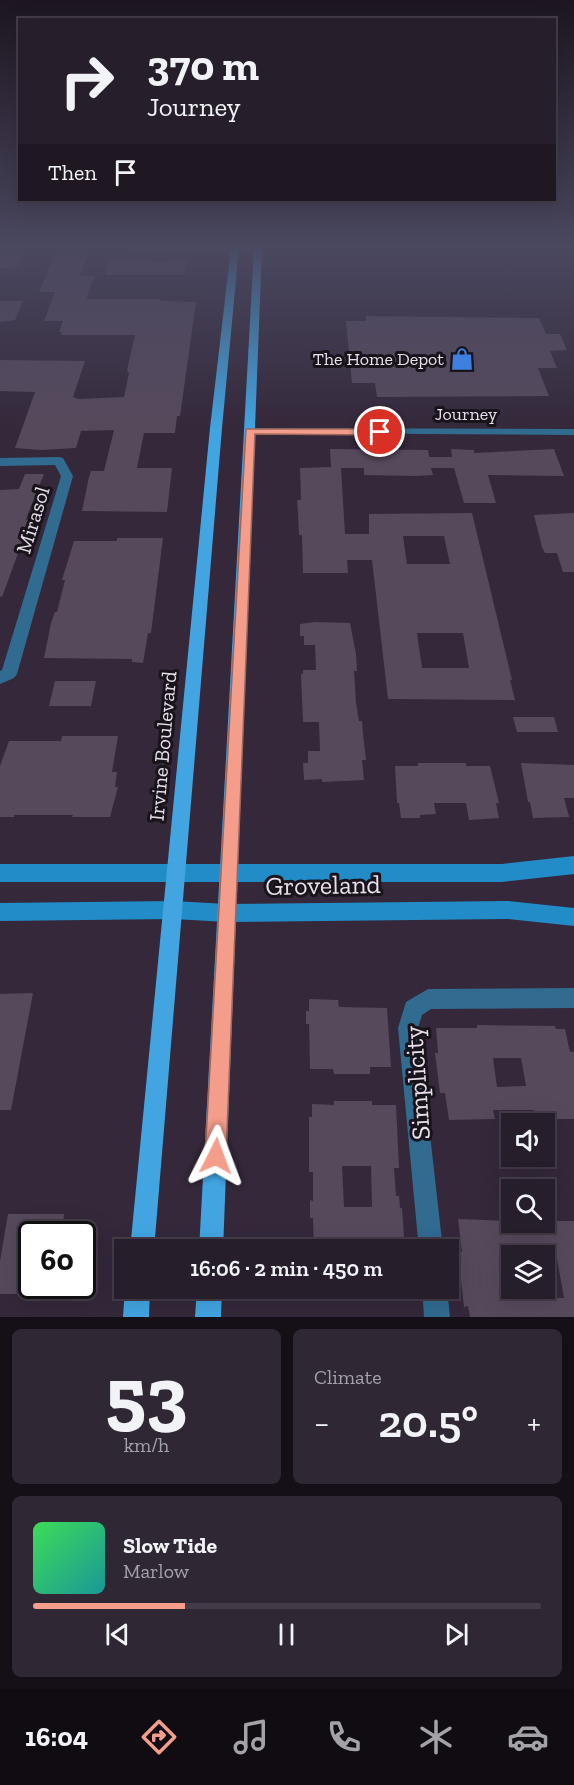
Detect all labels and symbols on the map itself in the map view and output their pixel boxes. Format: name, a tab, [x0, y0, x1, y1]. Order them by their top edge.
shop icon: The Home Depot	[449, 346, 475, 372]
place label: The Home Depot	[313, 348, 444, 370]
street label: Journey	[435, 403, 498, 425]
pin	[354, 406, 405, 457]
street label: Mirasol	[10, 483, 55, 556]
street label: Irvine Boulevard	[143, 670, 182, 822]
street label: Groveland	[265, 868, 381, 902]
street label: Simplicity	[397, 1024, 437, 1141]
position arrow	[184, 1124, 248, 1188]
speed limit sign: 60	[18, 1221, 96, 1299]

